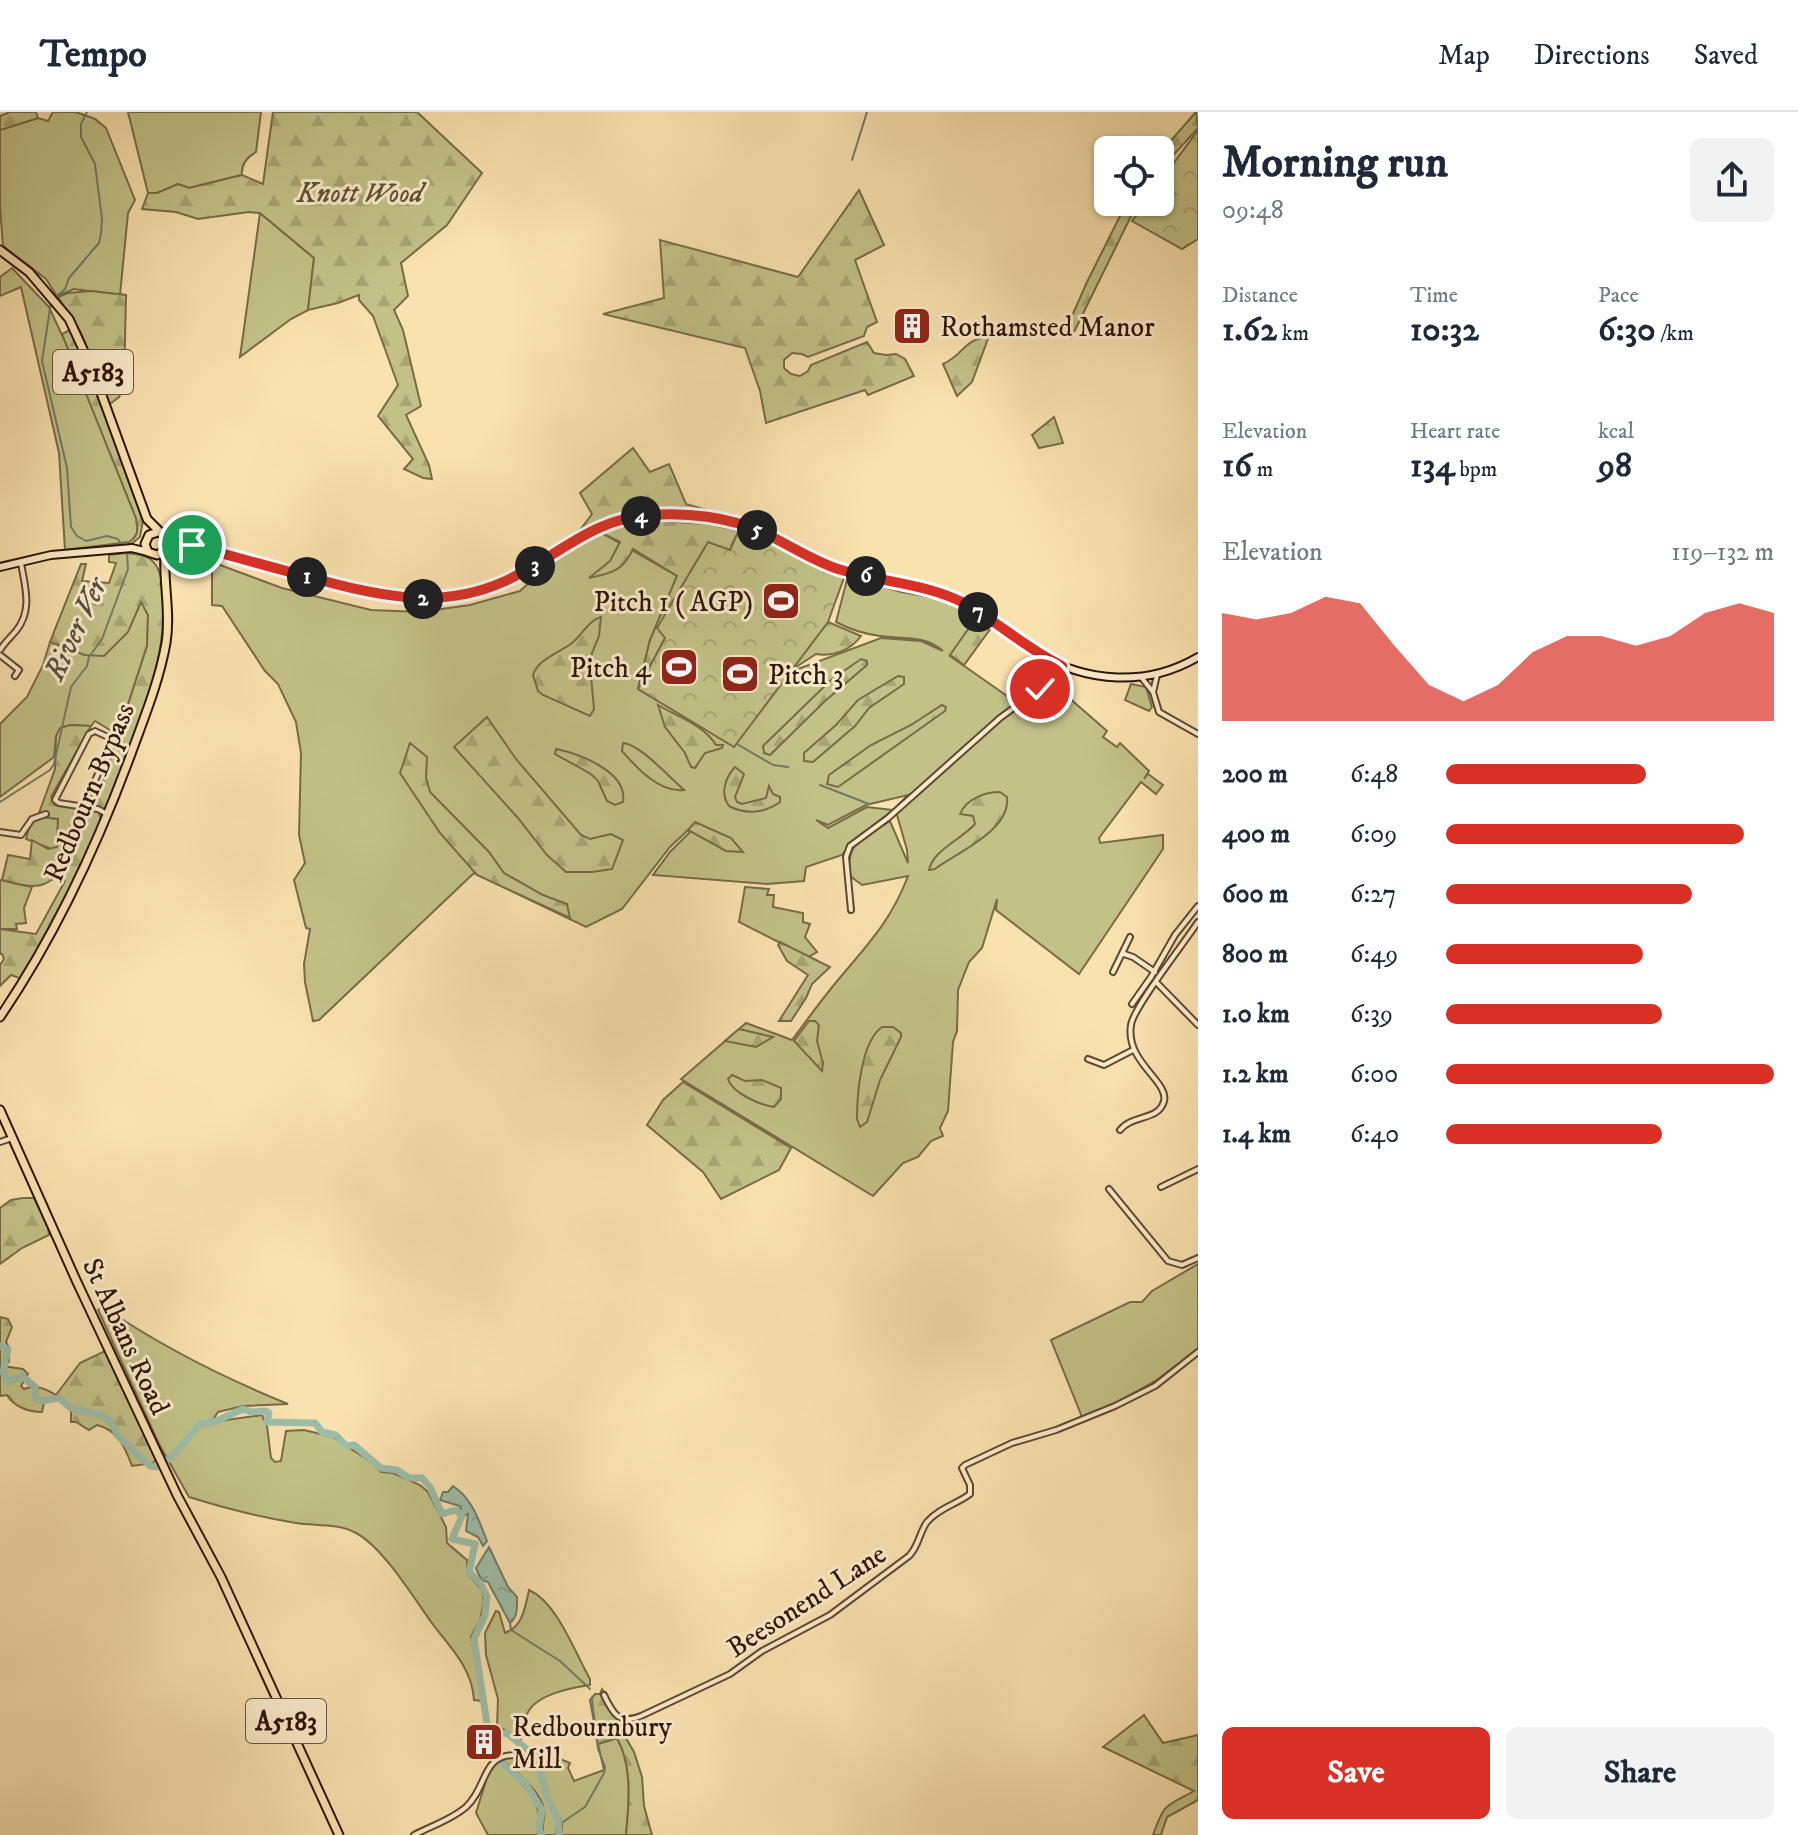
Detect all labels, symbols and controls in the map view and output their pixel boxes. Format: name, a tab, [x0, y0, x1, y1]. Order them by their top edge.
text: Tempo	[40, 31, 147, 79]
text: Map	[1438, 38, 1490, 73]
text: Directions	[1534, 38, 1650, 73]
text: Saved	[1694, 38, 1758, 73]
map controls	[1094, 136, 1174, 216]
button: locate	[1094, 136, 1174, 216]
text: Morning run	[1222, 136, 1448, 191]
button: share	[1690, 138, 1774, 222]
park label: Knott Wood	[296, 176, 427, 211]
text: 09:48	[1222, 194, 1284, 227]
text: Distance	[1222, 282, 1298, 309]
text: Time	[1410, 282, 1458, 309]
text: Pace	[1598, 282, 1639, 309]
building icon: Rothamsted Manor	[891, 305, 933, 347]
text: 1.62	[1222, 309, 1277, 351]
text: 10:32	[1410, 309, 1479, 351]
text: 6:30	[1598, 309, 1656, 351]
place label: Rothamsted Manor	[940, 310, 1155, 345]
text: km	[1277, 320, 1309, 347]
text: /km	[1656, 320, 1694, 347]
road number: A5183	[53, 350, 133, 394]
text: Elevation	[1222, 418, 1307, 445]
text: Heart rate	[1410, 418, 1500, 445]
text: kcal	[1598, 418, 1634, 445]
text: 16	[1222, 445, 1252, 487]
text: 134	[1410, 445, 1455, 487]
text: 98	[1598, 445, 1632, 487]
text: m	[1252, 456, 1273, 483]
text: bpm	[1455, 456, 1497, 483]
pin: 4	[621, 496, 661, 536]
text: 4	[635, 502, 647, 529]
pin: 5	[737, 510, 777, 550]
pin	[158, 511, 226, 579]
text: 5	[752, 516, 762, 543]
icon: arrive	[170, 523, 214, 567]
text: Elevation	[1222, 536, 1323, 569]
text: 119–132 m	[1671, 536, 1774, 569]
pin: 3	[515, 546, 555, 586]
text: 3	[531, 552, 539, 579]
pin: 6	[846, 556, 886, 596]
pin: 1	[287, 557, 327, 597]
text: 6	[860, 562, 872, 589]
text: 1	[303, 563, 311, 590]
water label: River Ver	[36, 570, 117, 688]
pin: 2	[403, 579, 443, 619]
sports icon: Pitch 1 ( AGP)	[760, 580, 802, 622]
text: 2	[418, 585, 428, 612]
place label: Pitch 1 ( AGP)	[594, 585, 753, 620]
pin: 7	[958, 592, 998, 632]
text: 7	[972, 598, 984, 625]
sports icon: Pitch 4	[658, 646, 700, 688]
place label: Pitch 4	[570, 651, 652, 686]
sports icon: Pitch 3	[719, 653, 761, 695]
pin	[1006, 655, 1074, 723]
place label: Pitch 3	[768, 658, 844, 693]
icon: check	[1018, 667, 1062, 711]
street label: Redbourn Bypass	[36, 698, 143, 887]
text: 200 m	[1222, 758, 1288, 791]
text: 6:48	[1350, 758, 1398, 791]
text: 400 m	[1222, 818, 1290, 851]
text: 6:09	[1350, 818, 1397, 851]
text: 600 m	[1222, 878, 1289, 911]
text: 6:27	[1350, 878, 1396, 911]
text: 800 m	[1222, 938, 1288, 971]
text: 6:49	[1350, 938, 1398, 971]
text: 1.0 km	[1222, 998, 1290, 1031]
text: 6:39	[1350, 998, 1393, 1031]
text: 1.2 km	[1222, 1058, 1288, 1091]
text: 6:00	[1350, 1058, 1398, 1091]
text: 1.4 km	[1222, 1118, 1291, 1151]
text: 6:40	[1350, 1118, 1399, 1151]
street label: St Albans Road	[74, 1253, 177, 1421]
street label: Beesonend Lane	[721, 1537, 893, 1666]
road number: A5183	[246, 1699, 326, 1743]
place label: Redbournbury Mill	[512, 1710, 672, 1777]
building icon: Redbournbury Mill	[463, 1721, 505, 1763]
button: Save	[1222, 1727, 1490, 1819]
button: Share	[1506, 1727, 1774, 1819]

